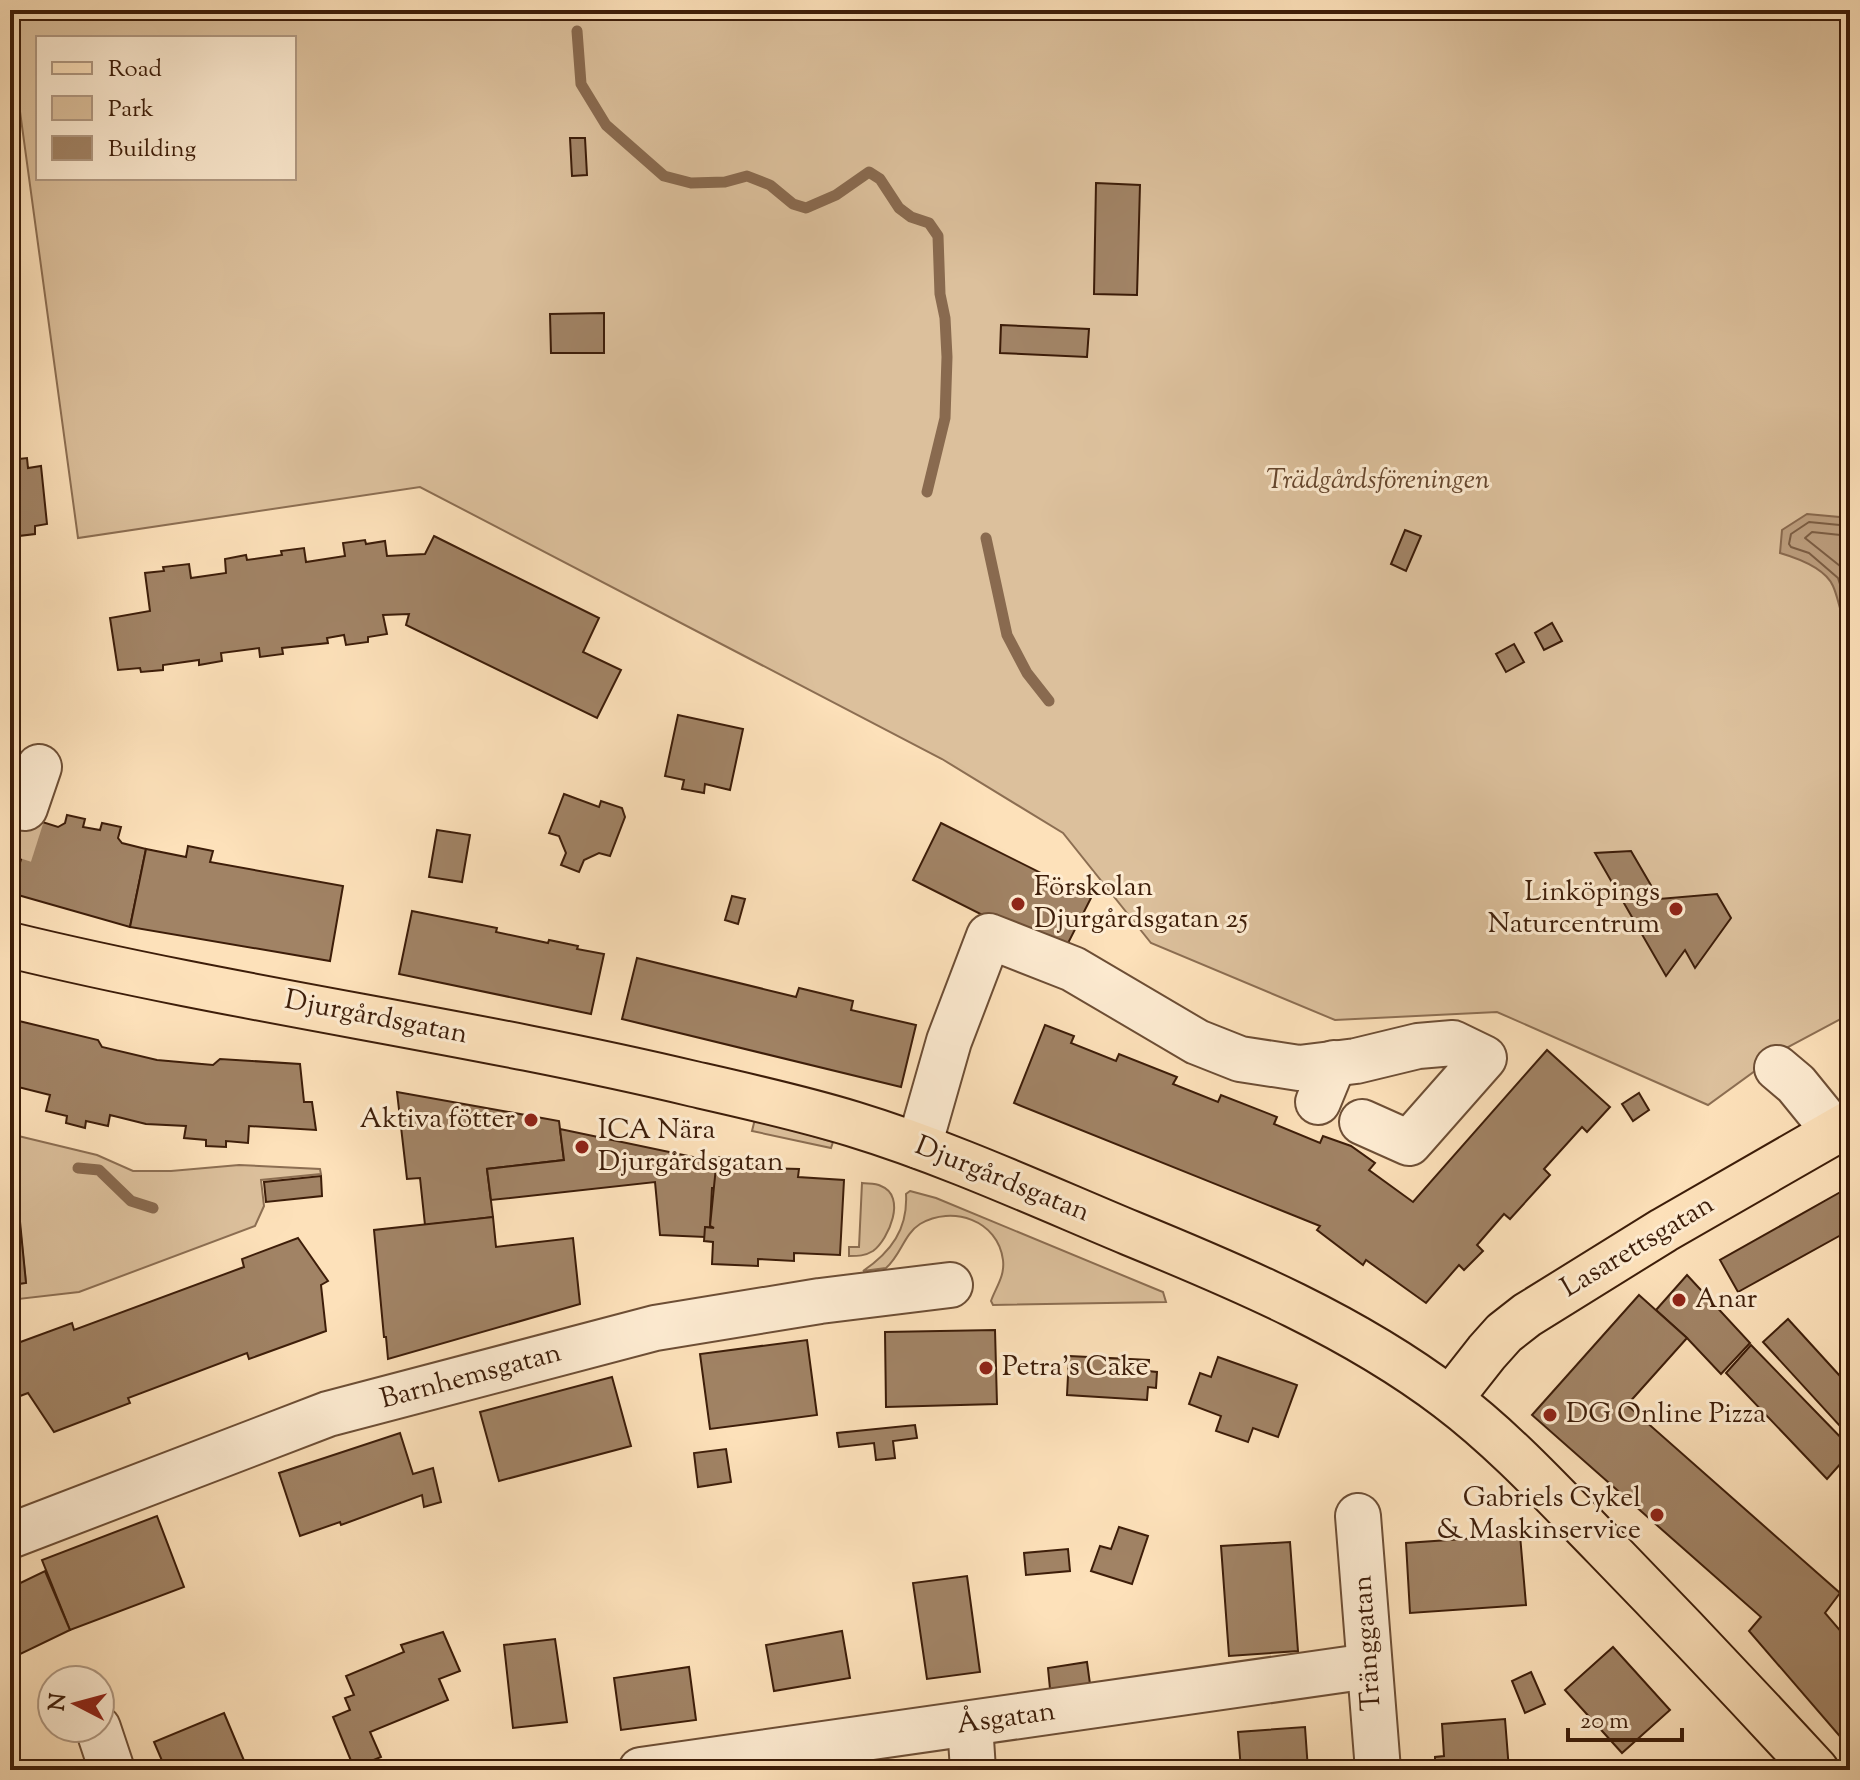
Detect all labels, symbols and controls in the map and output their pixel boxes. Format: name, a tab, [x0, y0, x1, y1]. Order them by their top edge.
legend	[36, 36, 296, 180]
text: Road	[108, 53, 162, 87]
text: Park	[108, 93, 154, 127]
text: Building	[108, 133, 197, 167]
park label: Trädgårdsföreningen	[1266, 461, 1490, 501]
place label: Förskolan Djurgårdsgatan 25	[1034, 868, 1249, 940]
place label: Linköpings Naturcentrum	[1488, 873, 1660, 945]
marker: Förskolan Djurgårdsgatan 25	[1009, 895, 1027, 913]
marker: Linköpings Naturcentrum	[1667, 900, 1685, 918]
street label: Djurgårdsgatan	[281, 981, 471, 1055]
place label: Aktiva fötter	[359, 1100, 515, 1140]
marker: Aktiva fötter	[522, 1111, 540, 1129]
place label: ICA Nära Djurgårdsgatan	[598, 1111, 784, 1183]
street label: Djurgårdsgatan	[909, 1127, 1095, 1233]
marker: ICA Nära Djurgårdsgatan	[573, 1138, 591, 1156]
street label: Lasarettsgatan	[1554, 1186, 1722, 1308]
place label: Anar	[1695, 1280, 1758, 1320]
marker: Anar	[1670, 1291, 1688, 1309]
street label: Barnhemsgatan	[376, 1334, 566, 1420]
place label: Petra's Cake	[1002, 1348, 1148, 1388]
marker: Petra's Cake	[977, 1359, 995, 1377]
place label: DG Online Pizza	[1566, 1395, 1766, 1435]
marker: DG Online Pizza	[1541, 1406, 1559, 1424]
place label: Gabriels Cykel & Maskinservice	[1436, 1479, 1641, 1551]
marker: Gabriels Cykel & Maskinservice	[1648, 1506, 1666, 1524]
street label: Tränggatan	[1343, 1574, 1393, 1712]
north arrow	[36, 1664, 116, 1744]
text: N	[42, 1691, 76, 1713]
street label: Åsgatan	[954, 1692, 1058, 1746]
scale bar	[1568, 1692, 1682, 1742]
text: 20 m	[1580, 1705, 1629, 1739]

